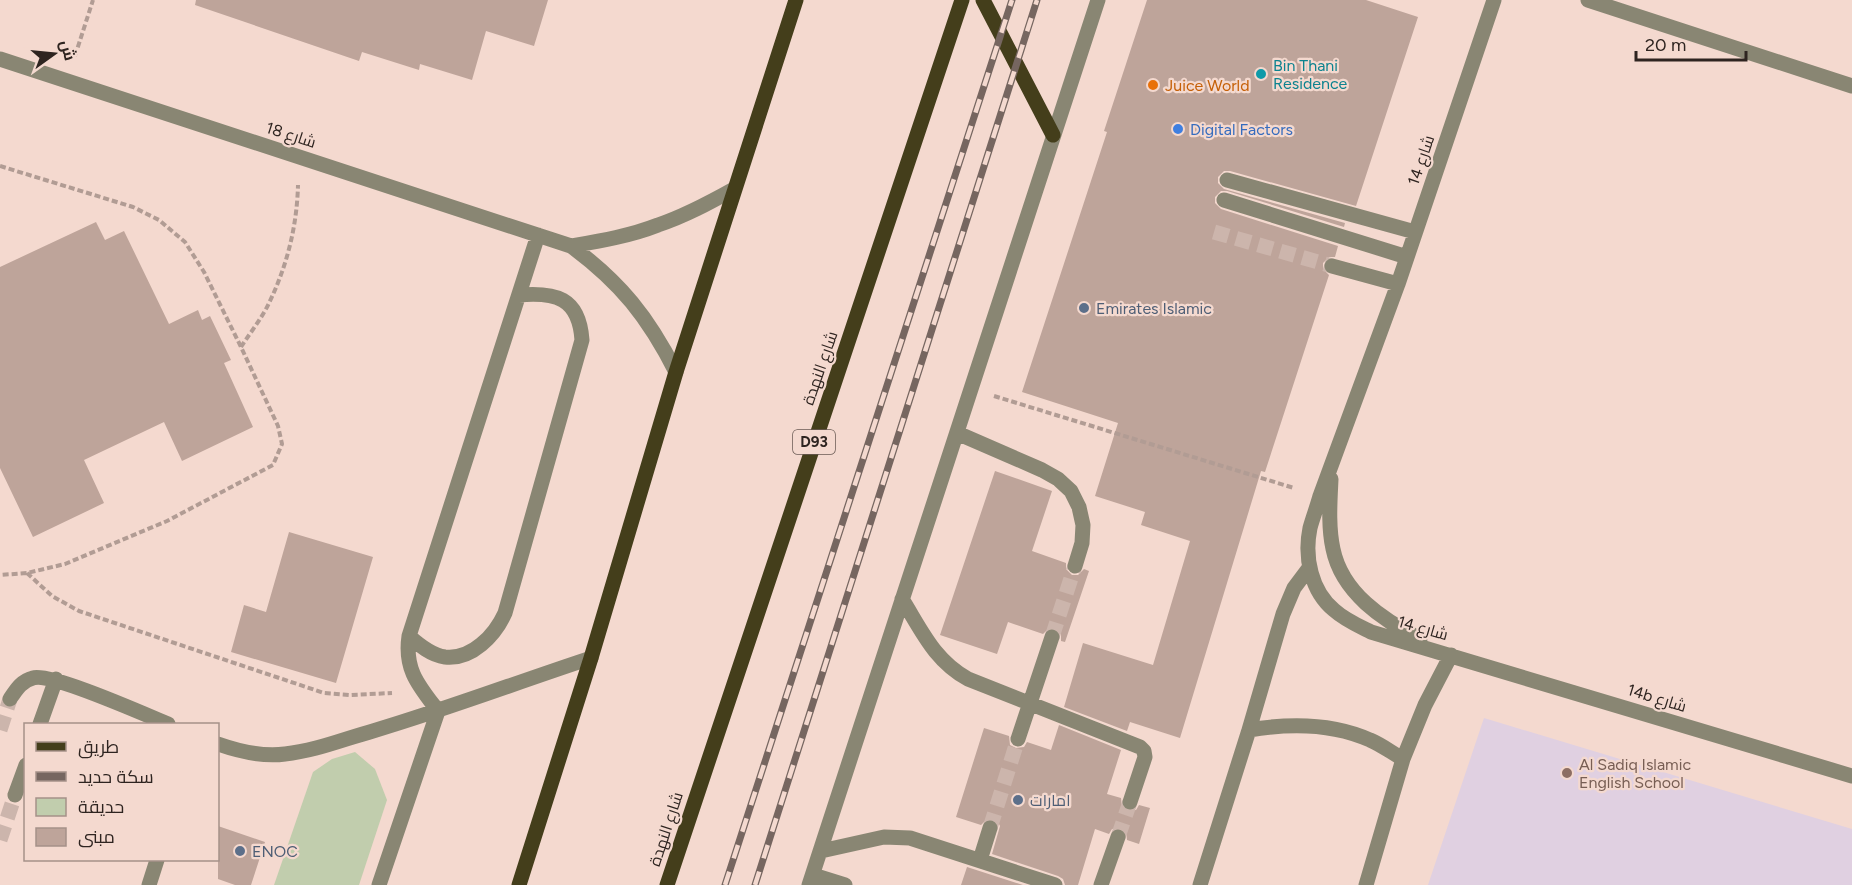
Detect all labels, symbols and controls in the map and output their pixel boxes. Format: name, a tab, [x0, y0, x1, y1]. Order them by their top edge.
north arrow	[24, 24, 84, 84]
scale bar	[1636, 24, 1746, 62]
text: 20 m	[1645, 34, 1686, 56]
text: ش	[56, 38, 80, 63]
place label: Bin Thani Residence	[1273, 56, 1348, 93]
marker: Bin Thani Residence	[1254, 67, 1268, 81]
place label: Juice World	[1165, 76, 1250, 95]
marker: Juice World	[1146, 78, 1160, 92]
street label: شارع 18	[263, 118, 318, 154]
place label: Digital Factors	[1190, 120, 1293, 139]
marker: Digital Factors	[1171, 122, 1185, 136]
street label: شارع 14	[1404, 133, 1440, 188]
place label: Emirates Islamic	[1096, 299, 1212, 318]
marker: Emirates Islamic	[1077, 301, 1091, 315]
street label: شارع النهدة	[799, 329, 843, 408]
road number: D93	[793, 430, 835, 454]
street label: شارع 14	[1395, 612, 1450, 646]
street label: 14b شارع	[1625, 680, 1689, 718]
legend	[24, 723, 219, 861]
text: طريق	[78, 736, 119, 759]
place label: Al Sadiq Islamic English School	[1579, 755, 1691, 792]
text: سكة حديد	[78, 766, 154, 788]
marker: Al Sadiq Islamic English School	[1560, 766, 1574, 780]
street label: شارع النهدة	[645, 790, 689, 869]
place label: امارات	[1030, 791, 1070, 810]
marker: امارات	[1011, 793, 1025, 807]
text: حديقة	[78, 796, 124, 818]
text: مبنى	[78, 826, 115, 848]
place label: ENOC	[252, 842, 298, 861]
marker: ENOC	[233, 844, 247, 858]

